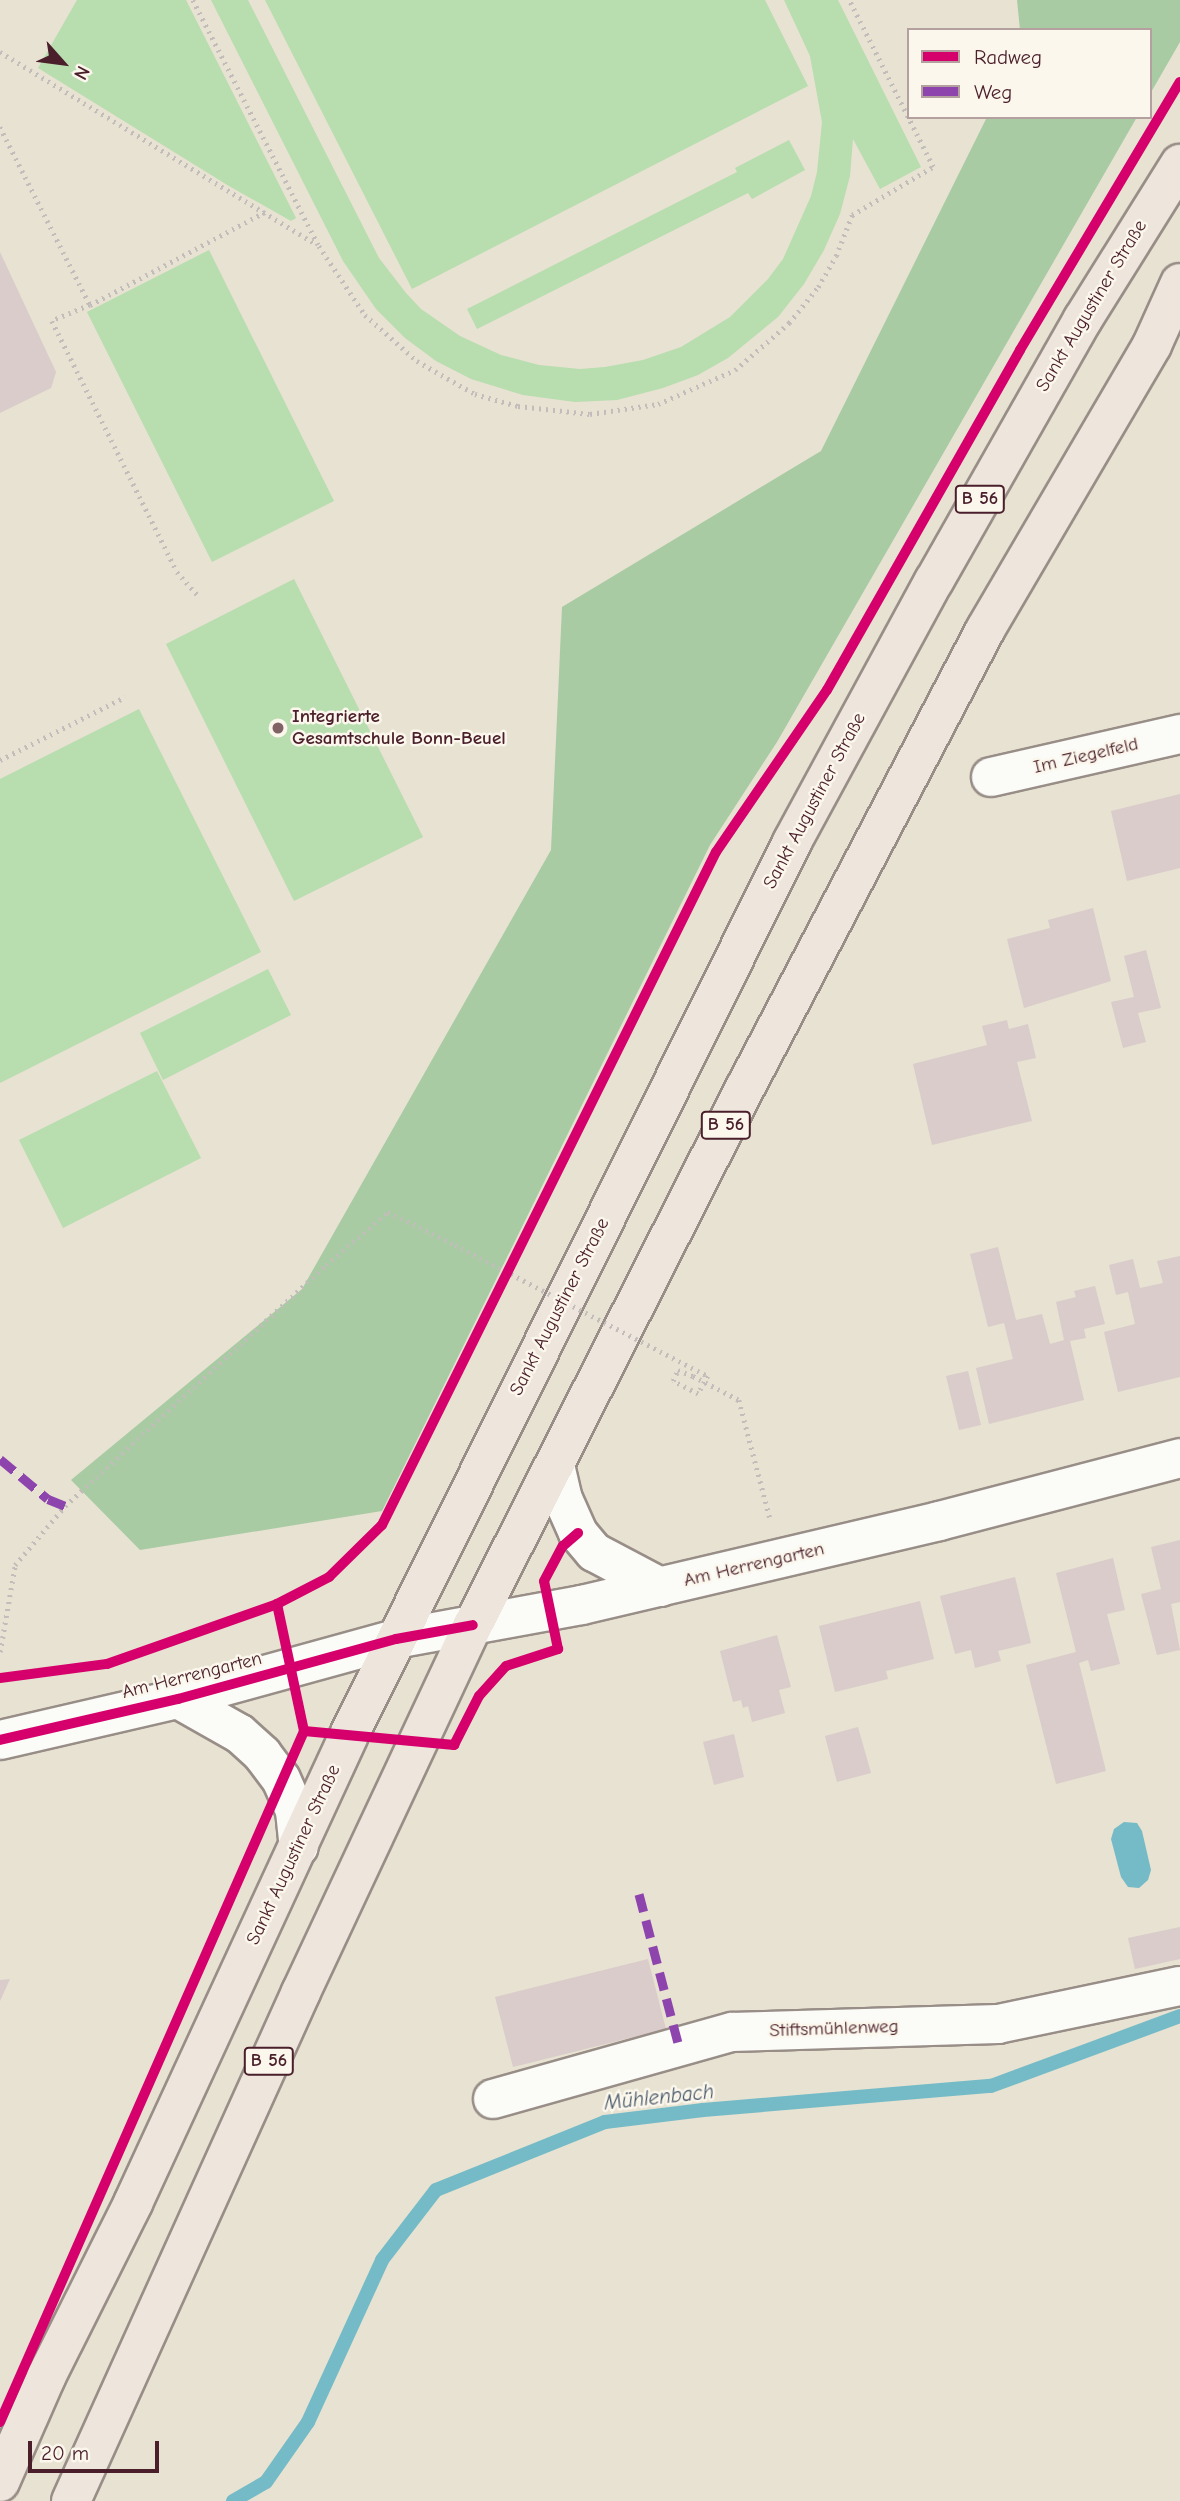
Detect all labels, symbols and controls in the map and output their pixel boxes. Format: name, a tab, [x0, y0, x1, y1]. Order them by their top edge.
north arrow	[28, 28, 98, 98]
legend	[907, 28, 1152, 119]
text: Radweg	[974, 45, 1042, 69]
text: N	[69, 62, 94, 83]
text: Weg	[974, 80, 1012, 104]
street label: Sankt Augustiner Straße	[1032, 216, 1152, 396]
road number: B 56	[954, 485, 1006, 514]
place label: Integrierte Gesamtschule Bonn-Beuel	[292, 706, 506, 750]
street label: Sankt Augustiner Straße	[759, 709, 871, 893]
marker: Integrierte Gesamtschule Bonn-Beuel	[270, 720, 286, 736]
street label: Im Ziegelfeld	[1031, 733, 1141, 779]
road number: B 56	[700, 1110, 752, 1140]
street label: Sankt Augustiner Straße	[505, 1214, 615, 1400]
street label: Am Herrengarten	[682, 1538, 826, 1592]
street label: Am Herrengarten	[120, 1648, 264, 1704]
street label: Sankt Augustiner Straße	[242, 1761, 346, 1949]
street label: Stiftsmühlenweg	[769, 2015, 899, 2043]
road number: B 56	[243, 2047, 295, 2076]
water label: Mühlenbach	[603, 2079, 715, 2115]
scale bar	[32, 2428, 163, 2472]
text: 20 m	[41, 2441, 89, 2465]

